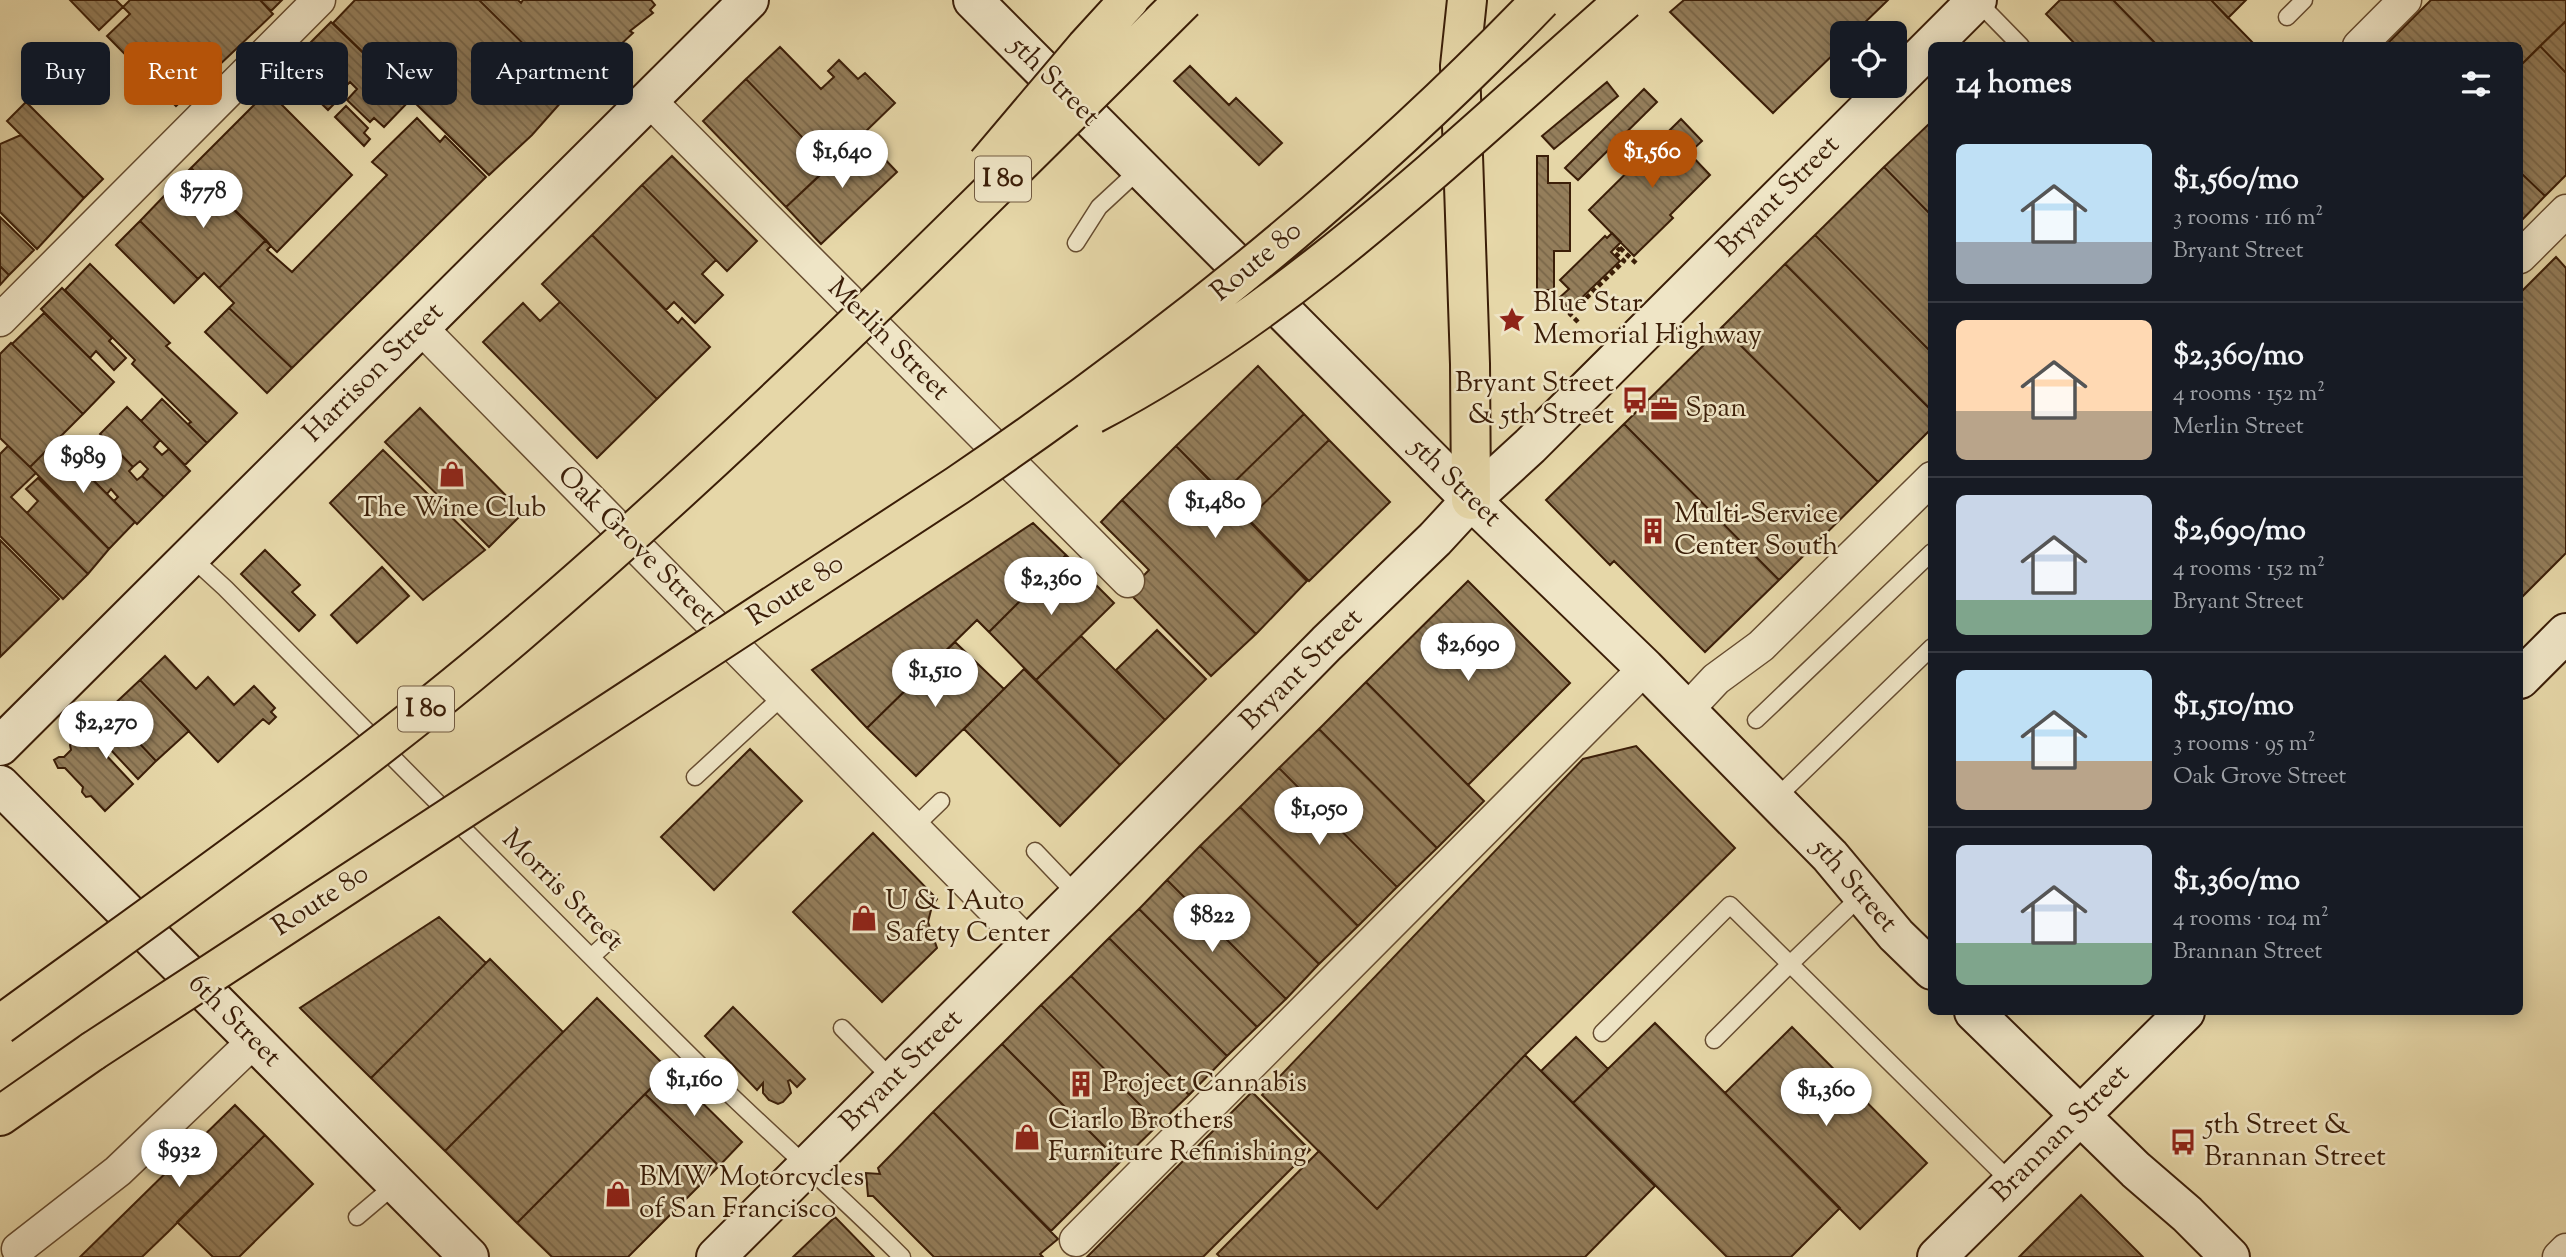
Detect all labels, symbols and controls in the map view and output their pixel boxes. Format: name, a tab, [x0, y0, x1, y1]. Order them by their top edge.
map controls	[1830, 21, 1907, 98]
button: locate	[1830, 21, 1907, 98]
street label: 5th Street	[998, 26, 1109, 137]
chip: Buy	[21, 42, 110, 105]
chip: Rent	[124, 42, 222, 105]
chip: Filters	[236, 42, 348, 105]
chip: New	[362, 42, 457, 105]
chip: Apartment	[471, 42, 633, 105]
text: 14 homes	[1956, 63, 2072, 106]
icon: filters	[2457, 65, 2495, 103]
street label: Bryant Street	[1709, 126, 1850, 267]
pin: $1,640	[785, 130, 899, 190]
pin: $1,560	[1595, 130, 1709, 190]
text: $1,640	[812, 136, 872, 169]
text: $1,560	[1623, 136, 1681, 169]
road number: I 80	[975, 156, 1031, 202]
text: $1,560/mo	[2173, 159, 2299, 202]
pin: $778	[162, 170, 244, 230]
icon: home	[2012, 172, 2096, 256]
text: $778	[180, 176, 226, 209]
text: 3 rooms · 116 m²	[2173, 202, 2323, 235]
street label: Route 80	[1203, 212, 1311, 312]
text: Bryant Street	[2173, 235, 2304, 268]
street label: Merlin Street	[818, 270, 959, 411]
place label: Blue Star Memorial Highway	[1533, 284, 1762, 356]
street label: Harrison Street	[295, 293, 454, 452]
place icon: Blue Star Memorial Highway	[1497, 305, 1527, 335]
text: $2,360/mo	[2173, 335, 2304, 378]
icon: home	[2012, 348, 2096, 432]
place label: Bryant Street & 5th Street	[1455, 364, 1614, 436]
text: 4 rooms · 152 m²	[2173, 378, 2325, 411]
bus stop icon: Bryant Street & 5th Street	[1620, 385, 1650, 415]
place label: Span	[1685, 389, 1747, 429]
office icon: Span	[1649, 394, 1679, 424]
text: Merlin Street	[2173, 411, 2304, 444]
street label: 5th Street	[1399, 428, 1510, 537]
pin: $989	[42, 435, 124, 495]
text: $989	[60, 441, 106, 474]
street label: Oak Grove Street	[547, 457, 725, 635]
shop icon: The Wine Club	[437, 459, 467, 489]
pin: $1,480	[1158, 480, 1272, 540]
text: $1,480	[1184, 486, 1246, 519]
place label: The Wine Club	[358, 489, 546, 529]
place label: Multi-Service Center South	[1674, 495, 1838, 567]
text: $2,690/mo	[2173, 510, 2306, 553]
building icon: Multi-Service Center South	[1638, 516, 1668, 546]
icon: home	[2012, 523, 2096, 607]
street label: Route 80	[740, 545, 852, 637]
text: 4 rooms · 152 m²	[2173, 553, 2325, 586]
pin: $2,360	[994, 558, 1108, 617]
text: $2,360	[1020, 563, 1082, 596]
text: Bryant Street	[2173, 586, 2304, 619]
street label: Bryant Street	[1232, 599, 1373, 740]
pin: $2,690	[1411, 624, 1525, 683]
text: $2,690	[1436, 629, 1500, 662]
pin: $1,510	[878, 650, 992, 709]
text: $1,510	[908, 655, 962, 688]
text: $1,510/mo	[2173, 685, 2294, 728]
road number: I 80	[398, 687, 454, 732]
icon: home	[2012, 698, 2096, 782]
pin: $2,270	[49, 702, 163, 761]
text: $2,270	[75, 707, 137, 740]
text: 3 rooms · 95 m²	[2173, 728, 2316, 761]
text: Oak Grove Street	[2173, 761, 2346, 794]
pin: $1,050	[1262, 788, 1376, 847]
text: $1,050	[1290, 793, 1348, 826]
street label: Morris Street	[492, 821, 633, 962]
street label: 5th Street	[1800, 828, 1907, 942]
street label: Route 80	[265, 855, 377, 947]
text: $1,360/mo	[2173, 860, 2300, 903]
icon: home	[2012, 873, 2096, 957]
place label: U & I Auto Safety Center	[885, 882, 1051, 954]
pin: $822	[1171, 894, 1253, 954]
text: $822	[1189, 900, 1235, 933]
shop icon: U & I Auto Safety Center	[849, 903, 879, 933]
text: 4 rooms · 104 m²	[2173, 903, 2329, 936]
text: Brannan Street	[2173, 936, 2322, 969]
street label: 6th Street	[178, 965, 290, 1077]
street label: Bryant Street	[832, 1000, 973, 1141]
street label: Brannan Street	[1983, 1055, 2140, 1212]
pin: $1,160	[637, 1058, 751, 1118]
text: $1,160	[665, 1064, 723, 1097]
place label: Project Cannabis	[1102, 1064, 1307, 1104]
pin: $1,360	[1769, 1068, 1883, 1128]
building icon: Project Cannabis	[1066, 1069, 1096, 1099]
text: $1,360	[1797, 1074, 1855, 1107]
place label: Ciarlo Brothers Furniture Refinishing	[1048, 1101, 1307, 1173]
place label: 5th Street & Brannan Street	[2202, 1106, 2386, 1178]
shop icon: Ciarlo Brothers Furniture Refinishing	[1012, 1122, 1042, 1152]
bus stop icon: 5th Street & Brannan Street	[2168, 1127, 2198, 1157]
pin: $932	[138, 1130, 220, 1189]
text: $932	[157, 1135, 201, 1168]
place label: BMW Motorcycles of San Francisco	[639, 1158, 864, 1230]
shop icon: BMW Motorcycles of San Francisco	[603, 1179, 633, 1209]

